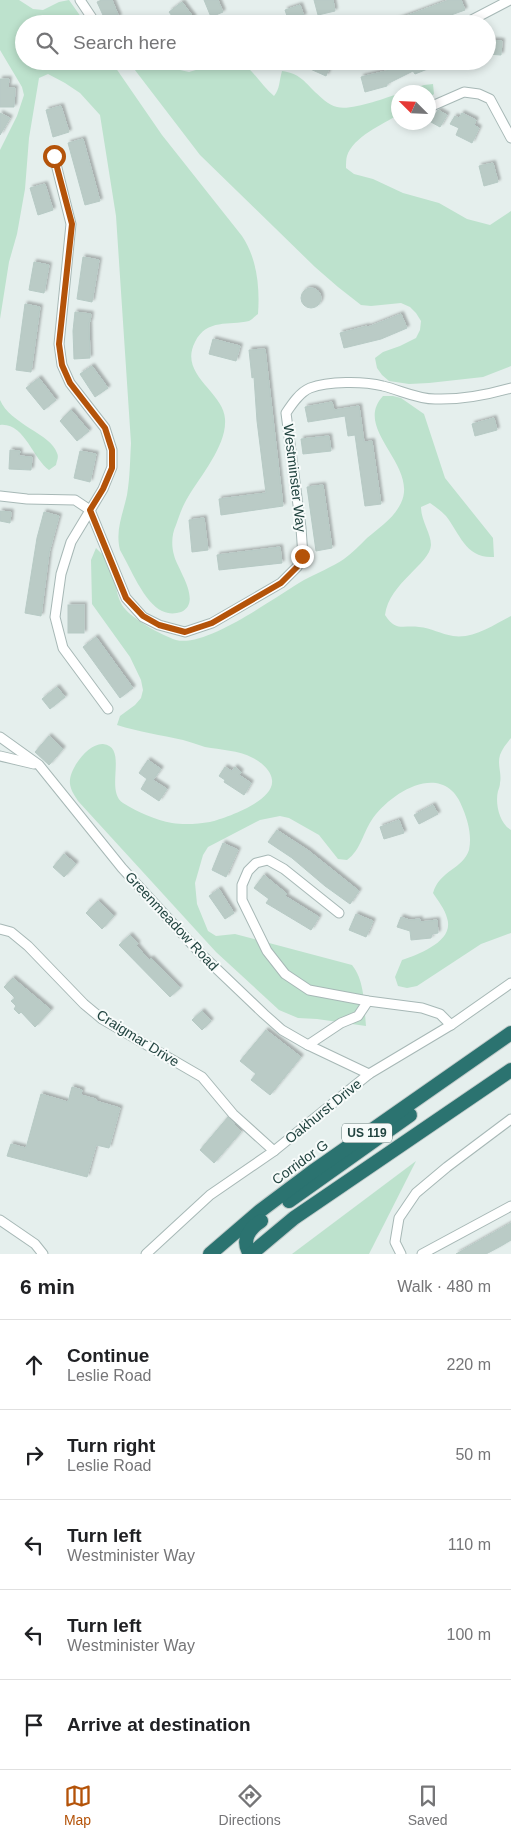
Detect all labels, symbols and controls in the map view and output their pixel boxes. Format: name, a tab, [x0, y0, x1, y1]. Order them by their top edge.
search box	[15, 15, 496, 70]
icon: search	[33, 29, 61, 57]
text: Search here	[73, 32, 177, 53]
north arrow	[391, 85, 436, 130]
route start	[43, 145, 66, 168]
street label: Westminster Way	[280, 423, 310, 533]
route end	[291, 545, 314, 568]
street label: Greenmeadow Road	[122, 868, 222, 974]
street label: Craigmar Drive	[94, 1006, 182, 1070]
street label: Oakhurst Drive	[282, 1075, 364, 1147]
road number: US 119	[342, 1124, 392, 1142]
street label: Corridor G	[269, 1136, 331, 1188]
text: 6 min	[20, 1275, 75, 1298]
text: Walk · 480 m	[397, 1278, 491, 1295]
text: Continue	[67, 1345, 149, 1366]
icon: ahead	[20, 1351, 48, 1379]
text: 220 m	[447, 1356, 491, 1373]
text: Leslie Road	[67, 1367, 152, 1384]
text: Turn right	[67, 1435, 155, 1456]
icon: right	[20, 1441, 48, 1469]
text: 50 m	[455, 1446, 491, 1463]
text: Leslie Road	[67, 1457, 152, 1474]
text: Turn left	[67, 1525, 142, 1546]
icon: left	[20, 1531, 48, 1559]
text: 110 m	[448, 1536, 491, 1553]
text: Westminister Way	[67, 1547, 195, 1564]
text: Turn left	[67, 1615, 142, 1636]
icon: left	[20, 1621, 48, 1649]
text: 100 m	[447, 1626, 491, 1643]
text: Westminister Way	[67, 1637, 195, 1654]
icon: arrive	[20, 1711, 48, 1739]
text: Arrive at destination	[67, 1714, 251, 1735]
tab: Map	[64, 1782, 92, 1828]
tab: Directions	[219, 1782, 281, 1828]
tab: Saved	[408, 1782, 447, 1828]

